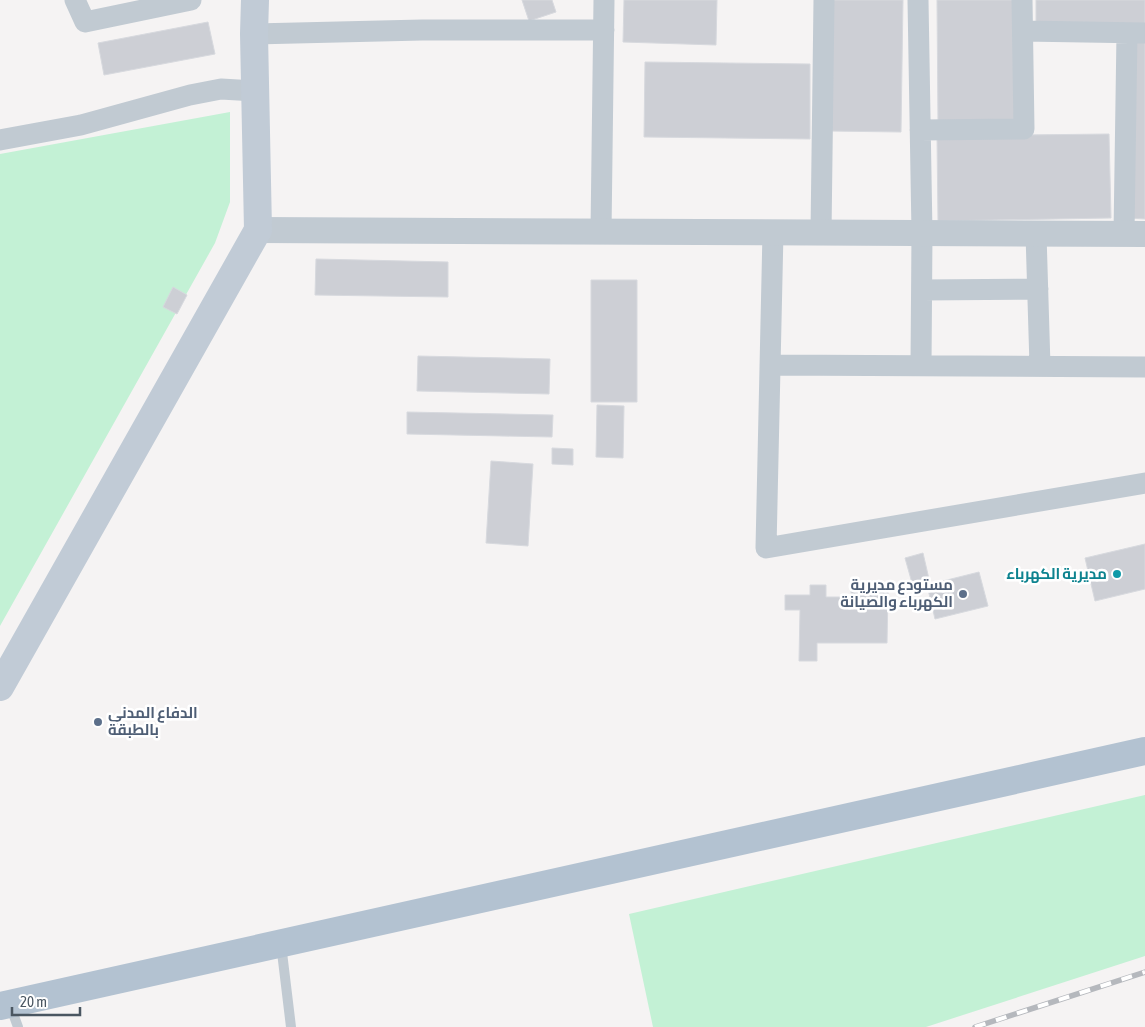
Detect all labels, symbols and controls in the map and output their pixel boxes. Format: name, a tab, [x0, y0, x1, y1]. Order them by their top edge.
place label: مديرية الكهرباء	[1006, 565, 1107, 583]
marker: مديرية الكهرباء	[1111, 568, 1123, 580]
place label: مستودع مديرية الكهرباء والصيانة	[840, 576, 953, 611]
marker: مستودع مديرية الكهرباء والصيانة	[957, 588, 969, 600]
place label: الدفاع المدني بالطبقة	[108, 704, 198, 738]
marker: الدفاع المدني بالطبقة	[92, 716, 104, 728]
scale bar	[12, 984, 80, 1016]
text: 20 m	[20, 993, 47, 1010]

